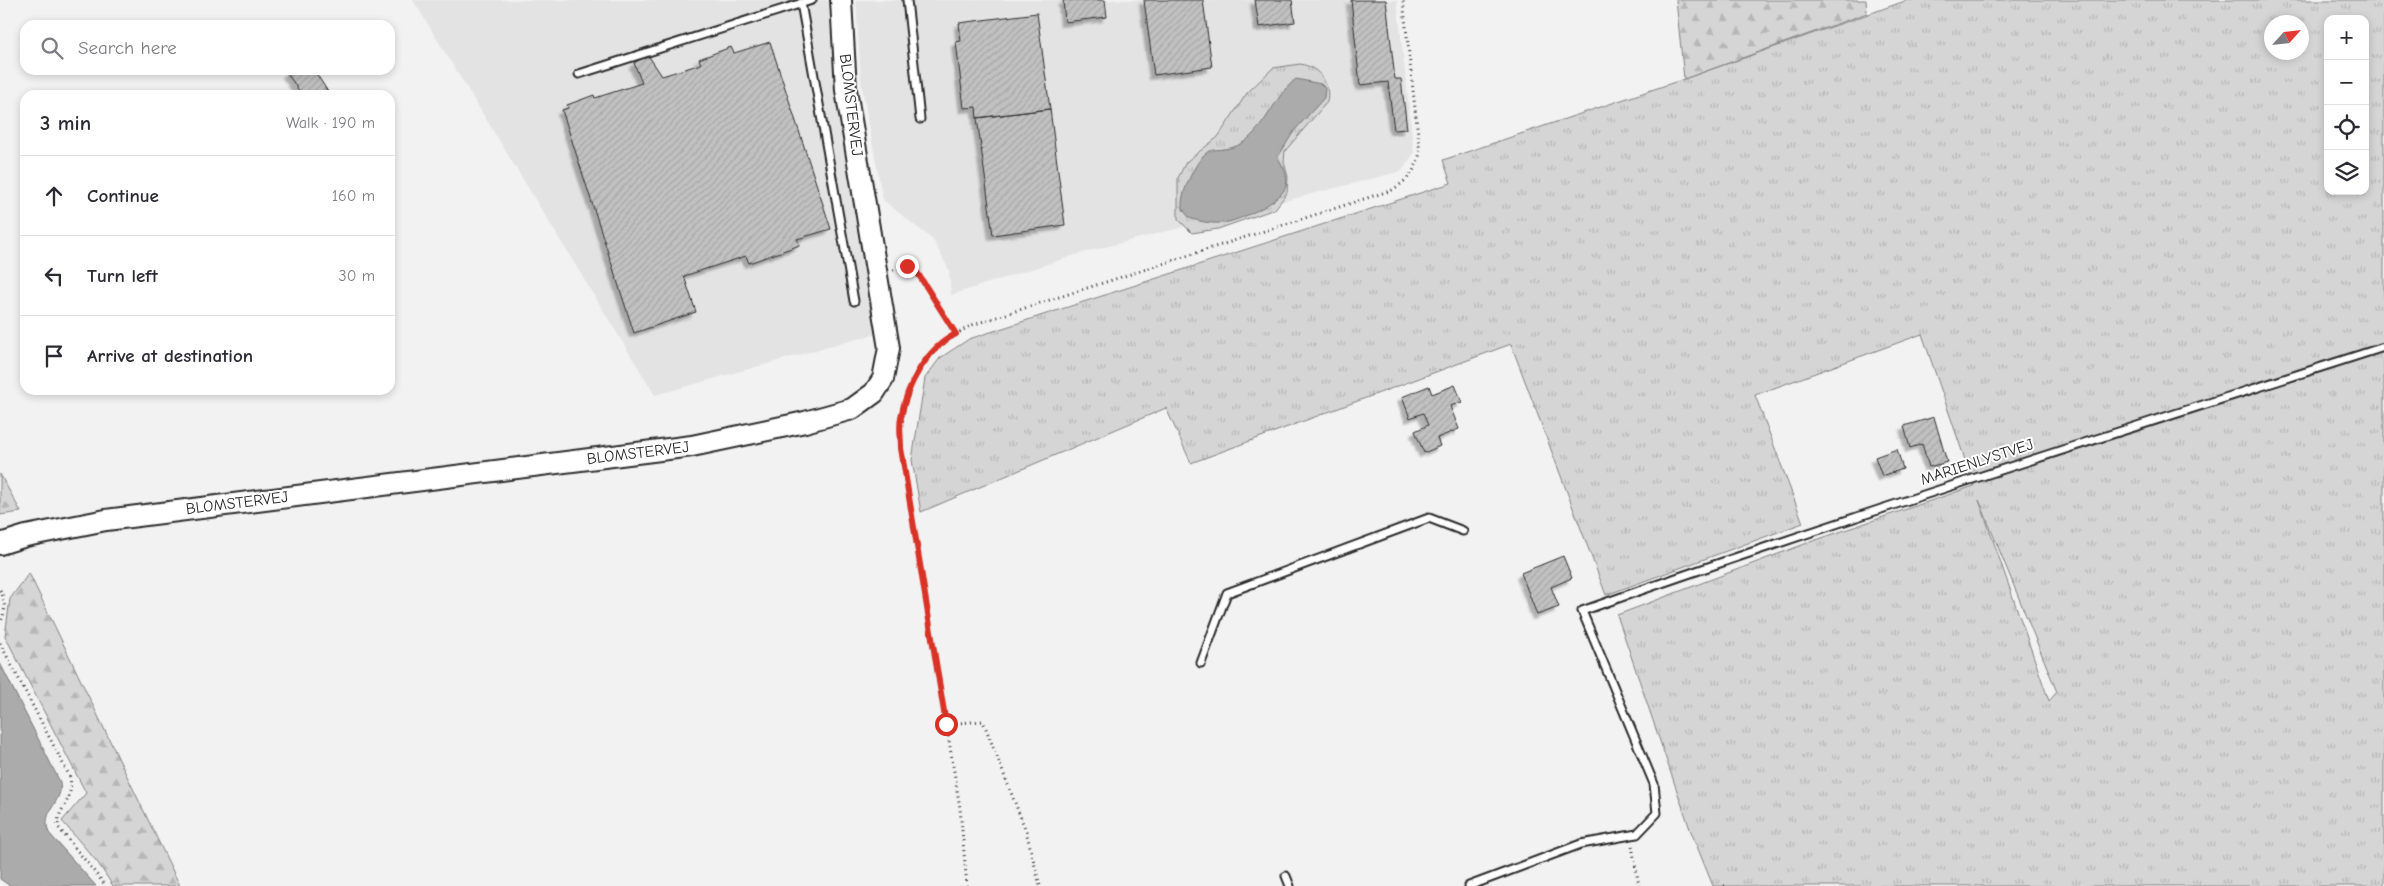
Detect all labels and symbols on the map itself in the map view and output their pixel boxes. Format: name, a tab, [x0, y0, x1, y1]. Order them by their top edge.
north arrow	[2264, 15, 2309, 60]
street label: BLOMSTERVEJ	[836, 53, 866, 157]
route end	[896, 255, 919, 278]
street label: MARIENLYSTVEJ	[1918, 435, 2036, 489]
street label: BLOMSTERVEJ	[586, 438, 690, 468]
street label: BLOMSTERVEJ	[185, 488, 289, 518]
route start	[935, 713, 958, 736]

